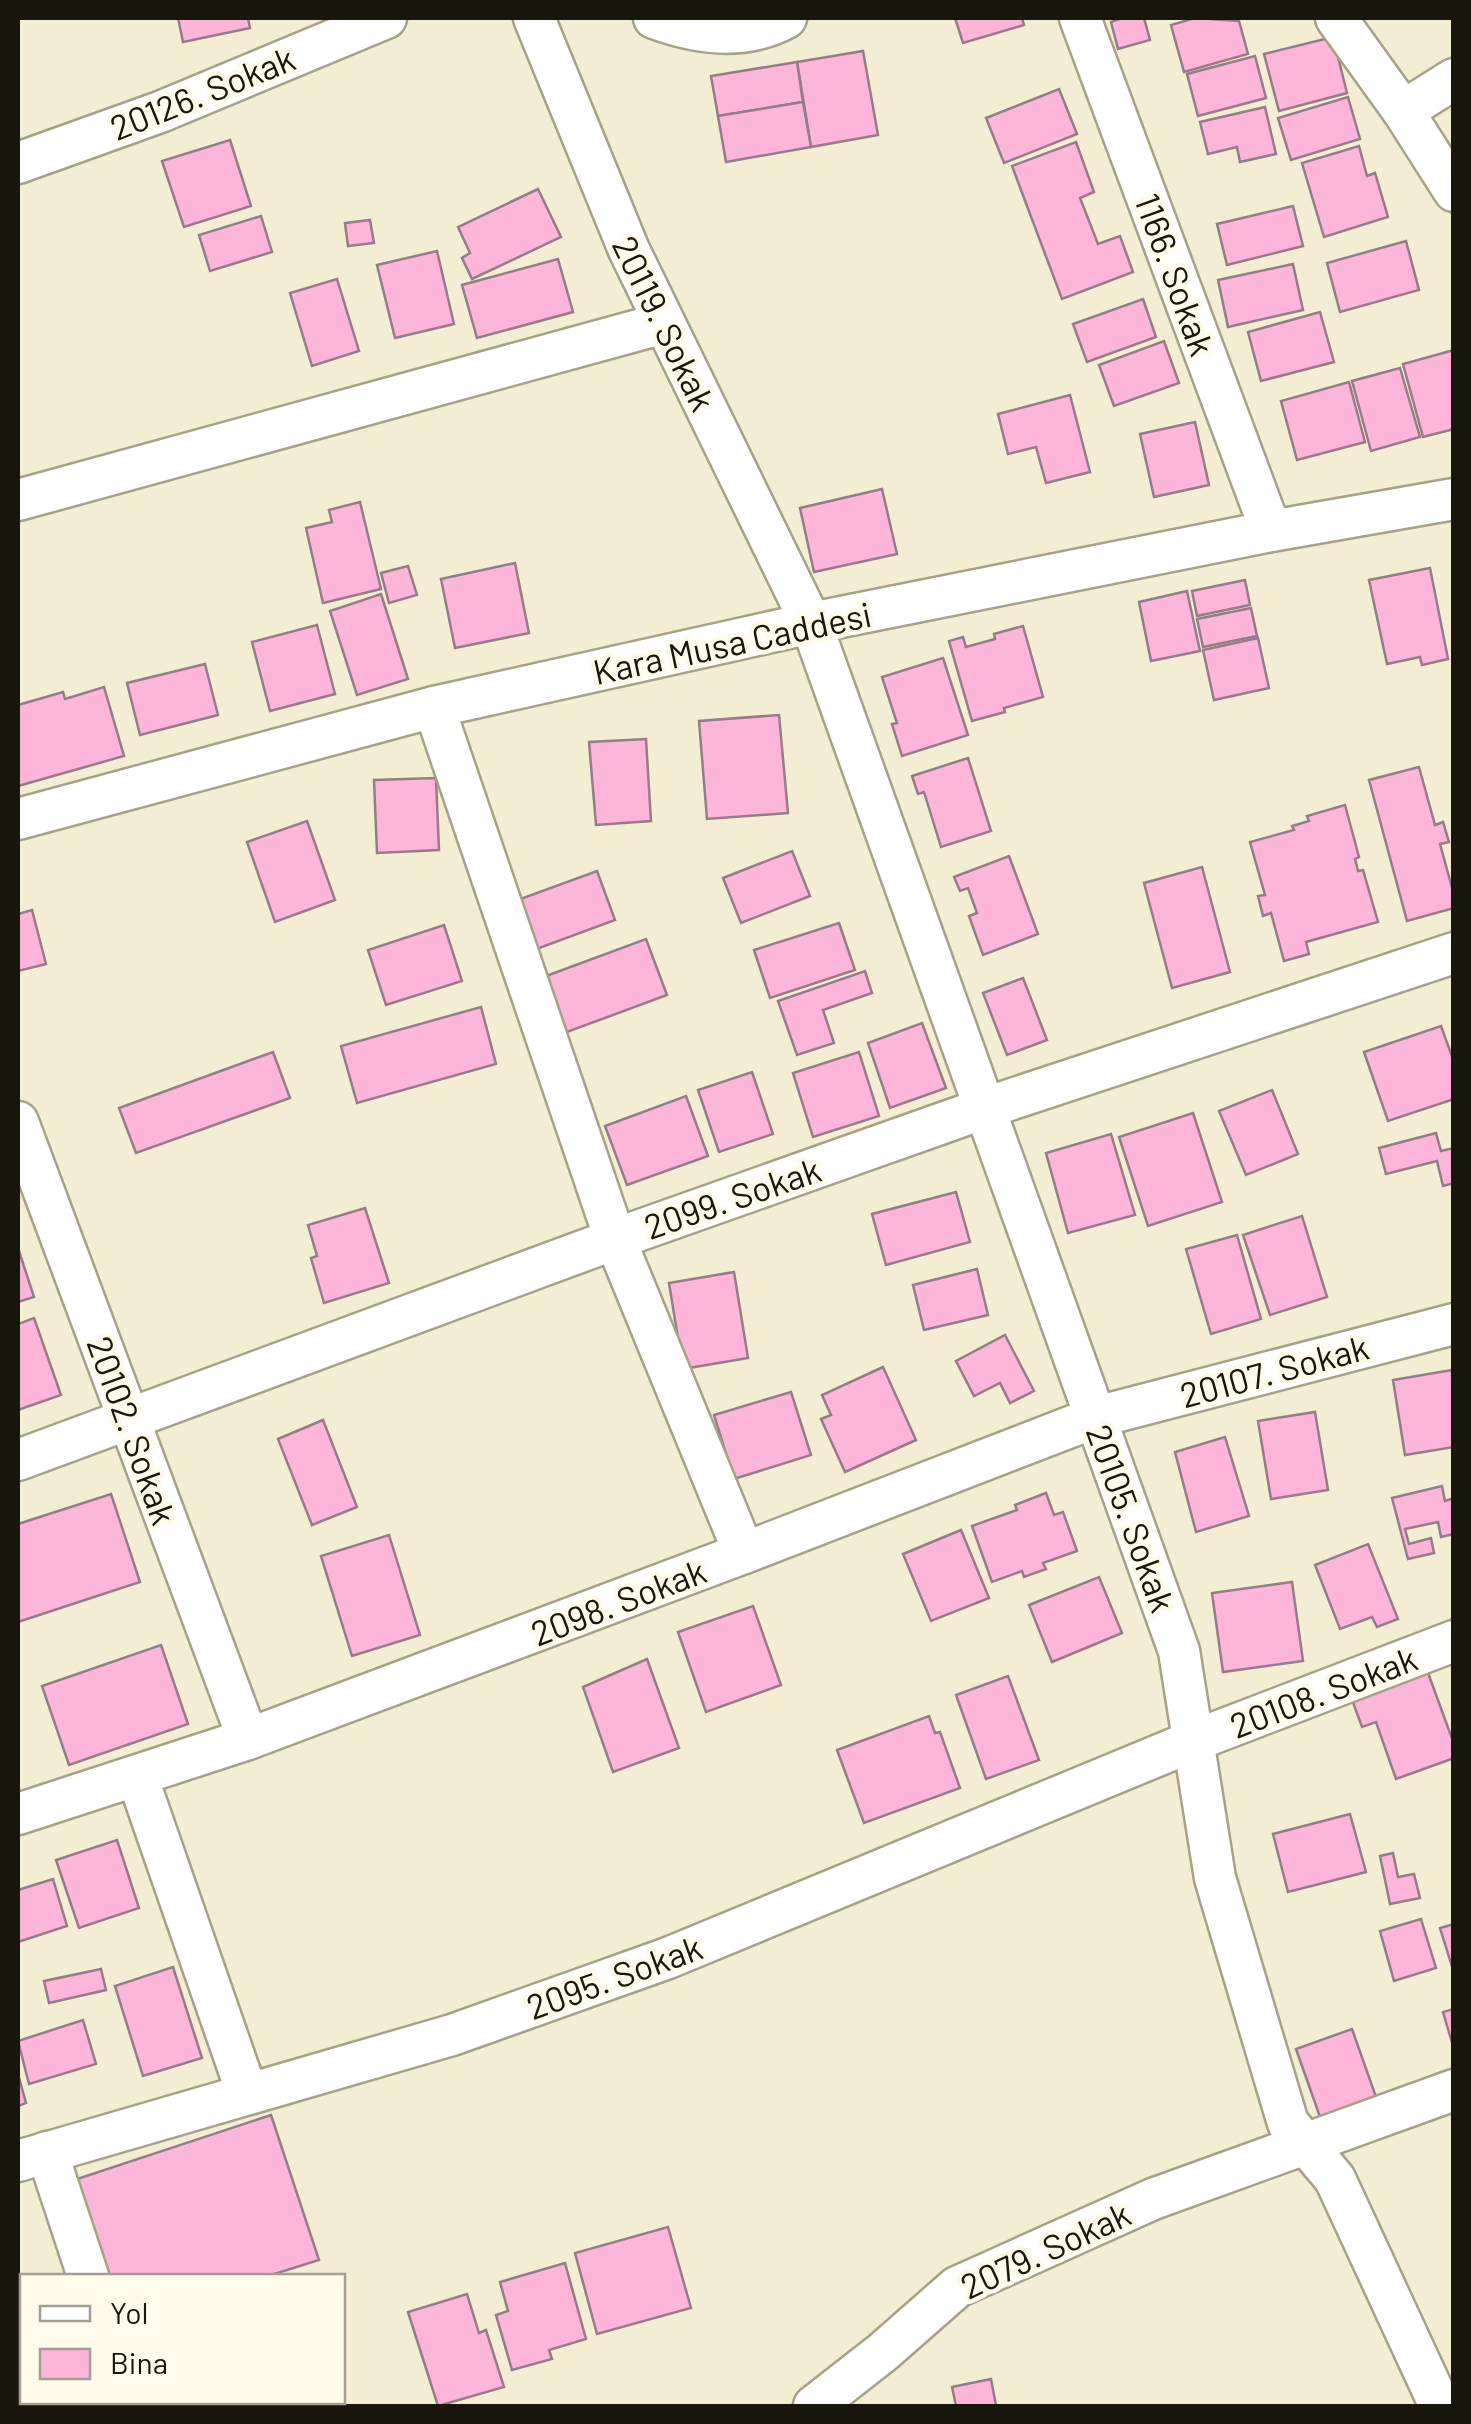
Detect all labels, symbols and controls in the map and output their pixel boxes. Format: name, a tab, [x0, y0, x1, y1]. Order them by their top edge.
street label: 20126. Sokak	[104, 36, 300, 148]
street label: 1166. Sokak	[1127, 187, 1225, 361]
street label: 20119. Sokak	[605, 229, 725, 417]
street label: Kara Musa Caddesi	[589, 592, 875, 692]
street label: 2099. Sokak	[638, 1147, 826, 1247]
street label: 20107. Sokak	[1175, 1325, 1373, 1415]
street label: 20102. Sokak	[80, 1330, 186, 1530]
street label: 20105. Sokak	[1079, 1419, 1185, 1617]
street label: 2098. Sokak	[525, 1548, 711, 1654]
street label: 20108. Sokak	[1224, 1636, 1422, 1746]
street label: 2095. Sokak	[521, 1925, 707, 2027]
street label: 2079. Sokak	[954, 2191, 1136, 2307]
legend	[20, 2274, 345, 2404]
text: Yol	[110, 2294, 148, 2330]
text: Bina	[110, 2344, 168, 2380]

